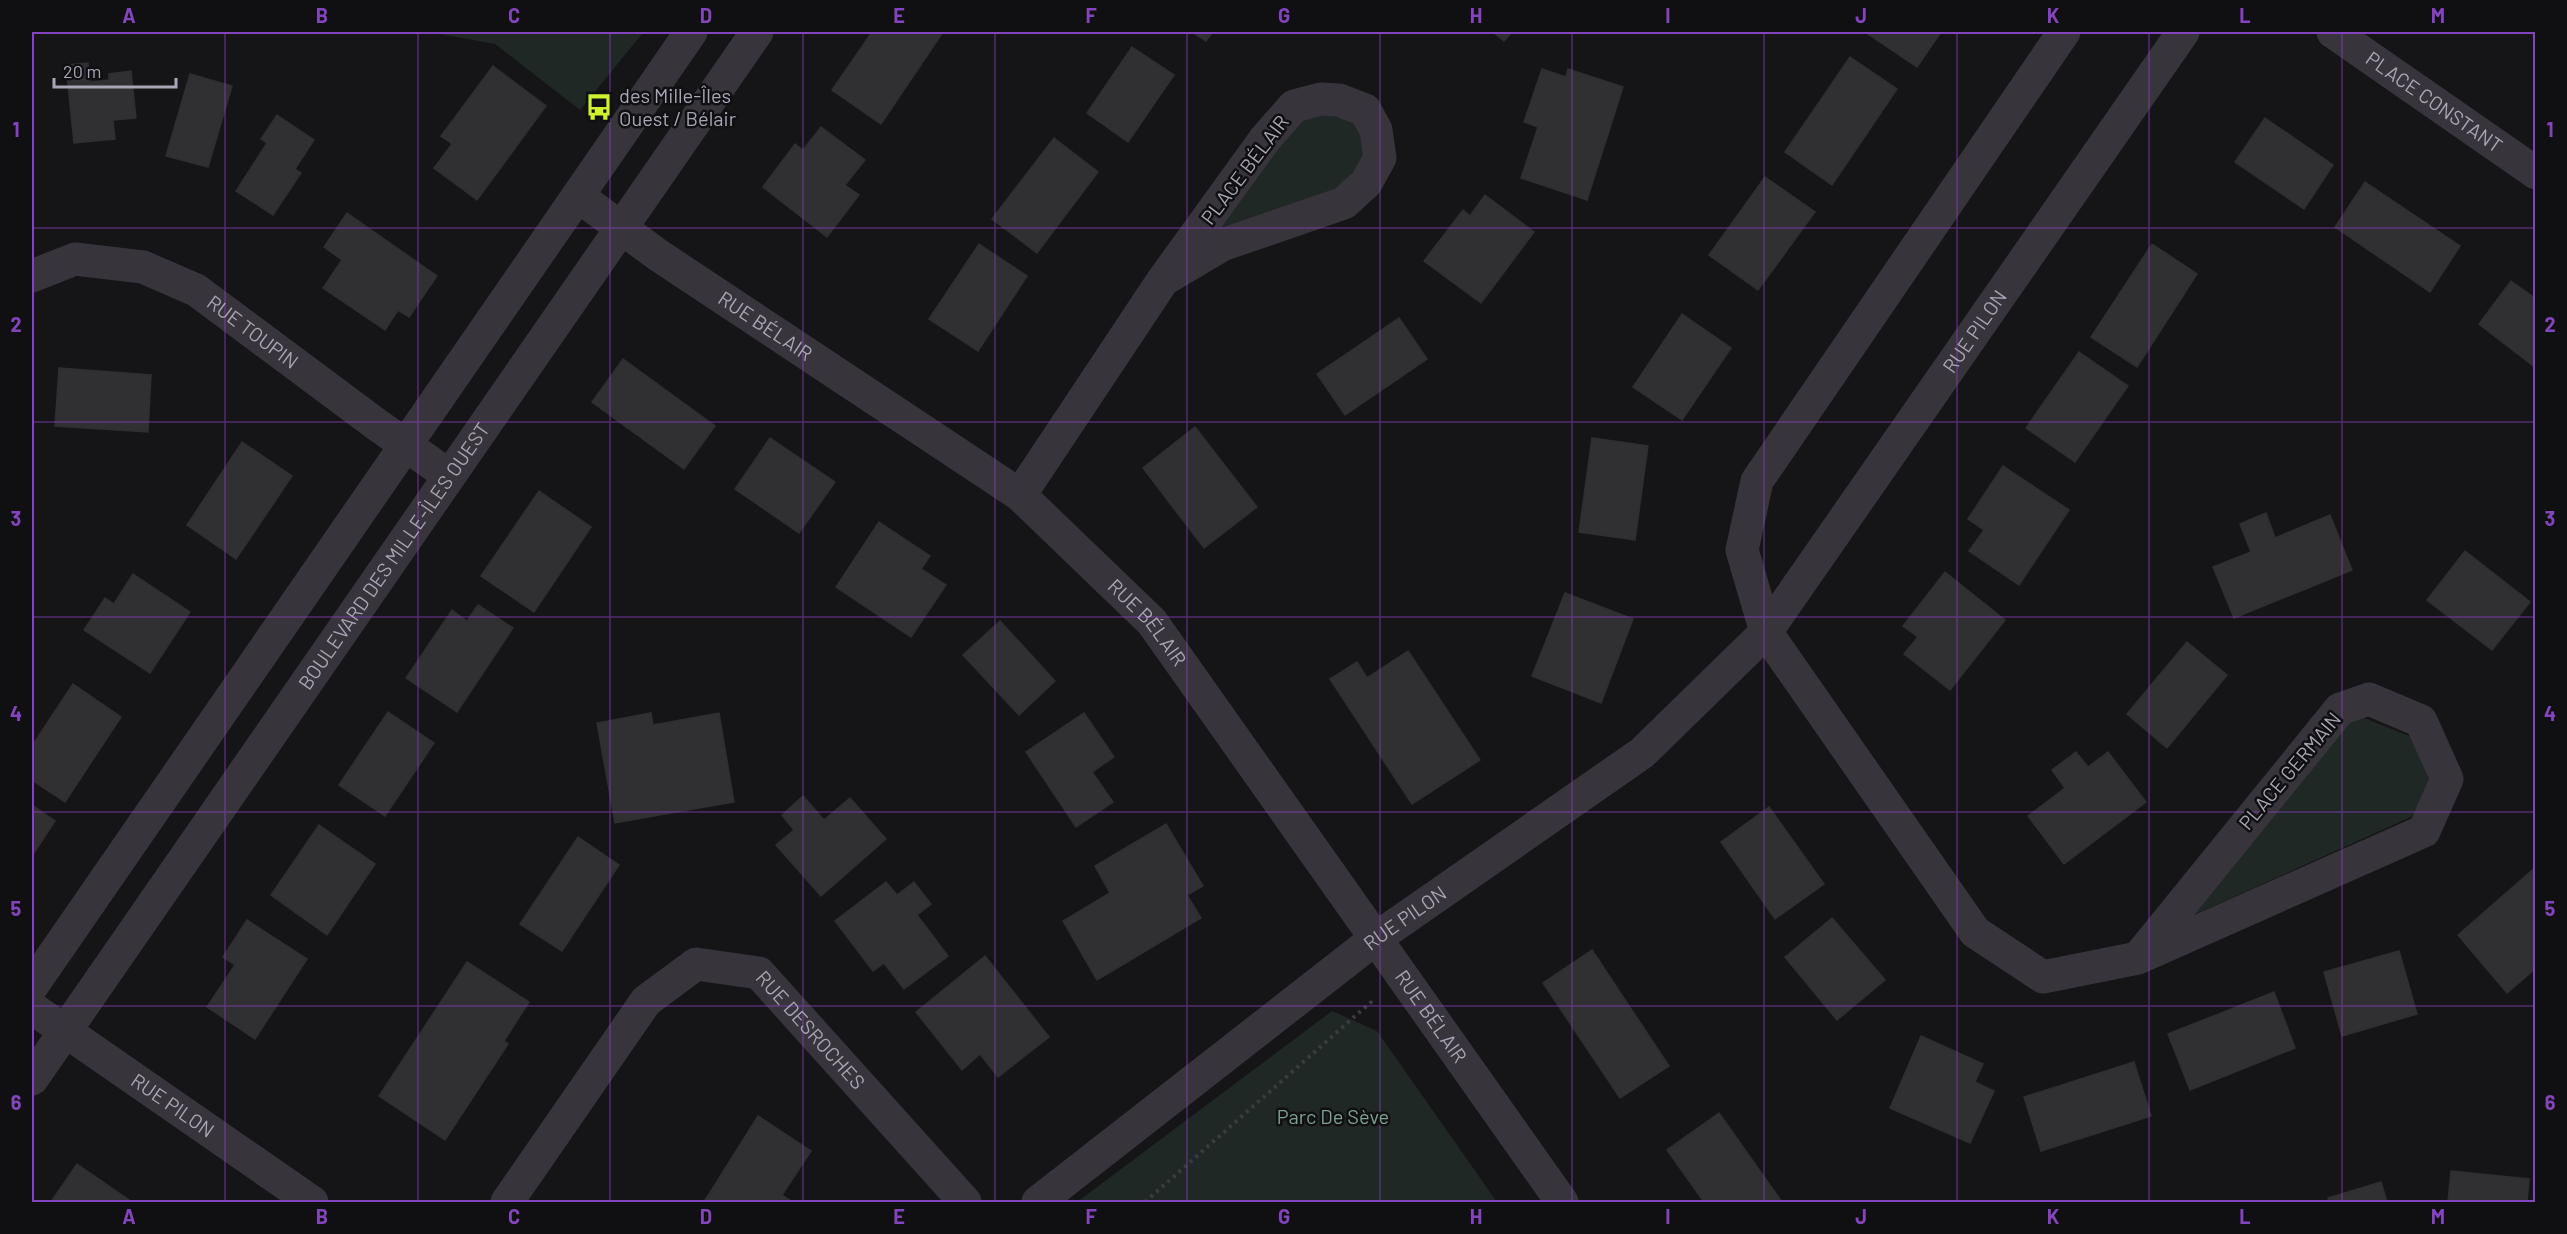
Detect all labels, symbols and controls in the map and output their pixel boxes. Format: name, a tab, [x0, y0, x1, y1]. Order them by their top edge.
text: A	[122, 3, 136, 27]
text: B	[316, 3, 328, 27]
text: C	[508, 3, 520, 27]
text: D	[700, 3, 712, 27]
text: E	[893, 3, 905, 27]
text: F	[1085, 3, 1097, 27]
text: G	[1278, 3, 1290, 27]
text: H	[1470, 3, 1482, 27]
text: I	[1665, 3, 1671, 27]
text: J	[1855, 3, 1867, 27]
text: K	[2047, 3, 2060, 27]
text: L	[2239, 3, 2251, 27]
text: M	[2431, 3, 2445, 27]
street label: PLACE CONSTANT	[2362, 46, 2508, 157]
scale bar	[54, 51, 176, 89]
text: 20 m	[63, 60, 101, 82]
place label: des Mille-Îles Ouest / Bélair	[619, 83, 736, 130]
bus stop icon: des Mille-Îles Ouest / Bélair	[584, 92, 614, 122]
street label: PLACE BÉLAIR	[1195, 110, 1293, 229]
text: 1	[12, 117, 20, 141]
text: 1	[2546, 117, 2554, 141]
street label: RUE BÉLAIR	[714, 285, 817, 365]
street label: RUE PILON	[1937, 285, 2011, 377]
street label: RUE TOUPIN	[203, 290, 304, 373]
text: 2	[10, 312, 22, 336]
text: 2	[2544, 312, 2556, 336]
street label: BOULEVARD DES MILLE-ÎLES OUEST	[292, 417, 494, 694]
text: 3	[11, 506, 21, 530]
text: 3	[2545, 506, 2555, 530]
street label: RUE BÉLAIR	[1103, 573, 1192, 670]
text: 4	[10, 701, 22, 725]
text: 4	[2544, 701, 2556, 725]
street label: PLACE GERMAIN	[2233, 707, 2345, 834]
street label: RUE PILON	[1358, 880, 1450, 955]
text: 5	[11, 896, 22, 920]
text: 5	[2545, 896, 2556, 920]
street label: RUE DESROCHES	[752, 965, 871, 1094]
street label: RUE BÉLAIR	[1391, 965, 1473, 1067]
street label: RUE PILON	[127, 1067, 219, 1142]
text: 6	[11, 1090, 22, 1114]
text: 6	[2545, 1090, 2556, 1114]
park label: Parc De Sève	[1277, 1104, 1389, 1128]
text: A	[122, 1204, 136, 1228]
text: B	[316, 1204, 328, 1228]
text: C	[508, 1204, 520, 1228]
text: D	[700, 1204, 712, 1228]
text: E	[893, 1204, 905, 1228]
text: F	[1085, 1204, 1097, 1228]
text: G	[1278, 1204, 1290, 1228]
text: H	[1470, 1204, 1482, 1228]
text: I	[1665, 1204, 1671, 1228]
text: J	[1855, 1204, 1867, 1228]
text: K	[2047, 1204, 2060, 1228]
text: L	[2239, 1204, 2251, 1228]
text: M	[2431, 1204, 2445, 1228]

